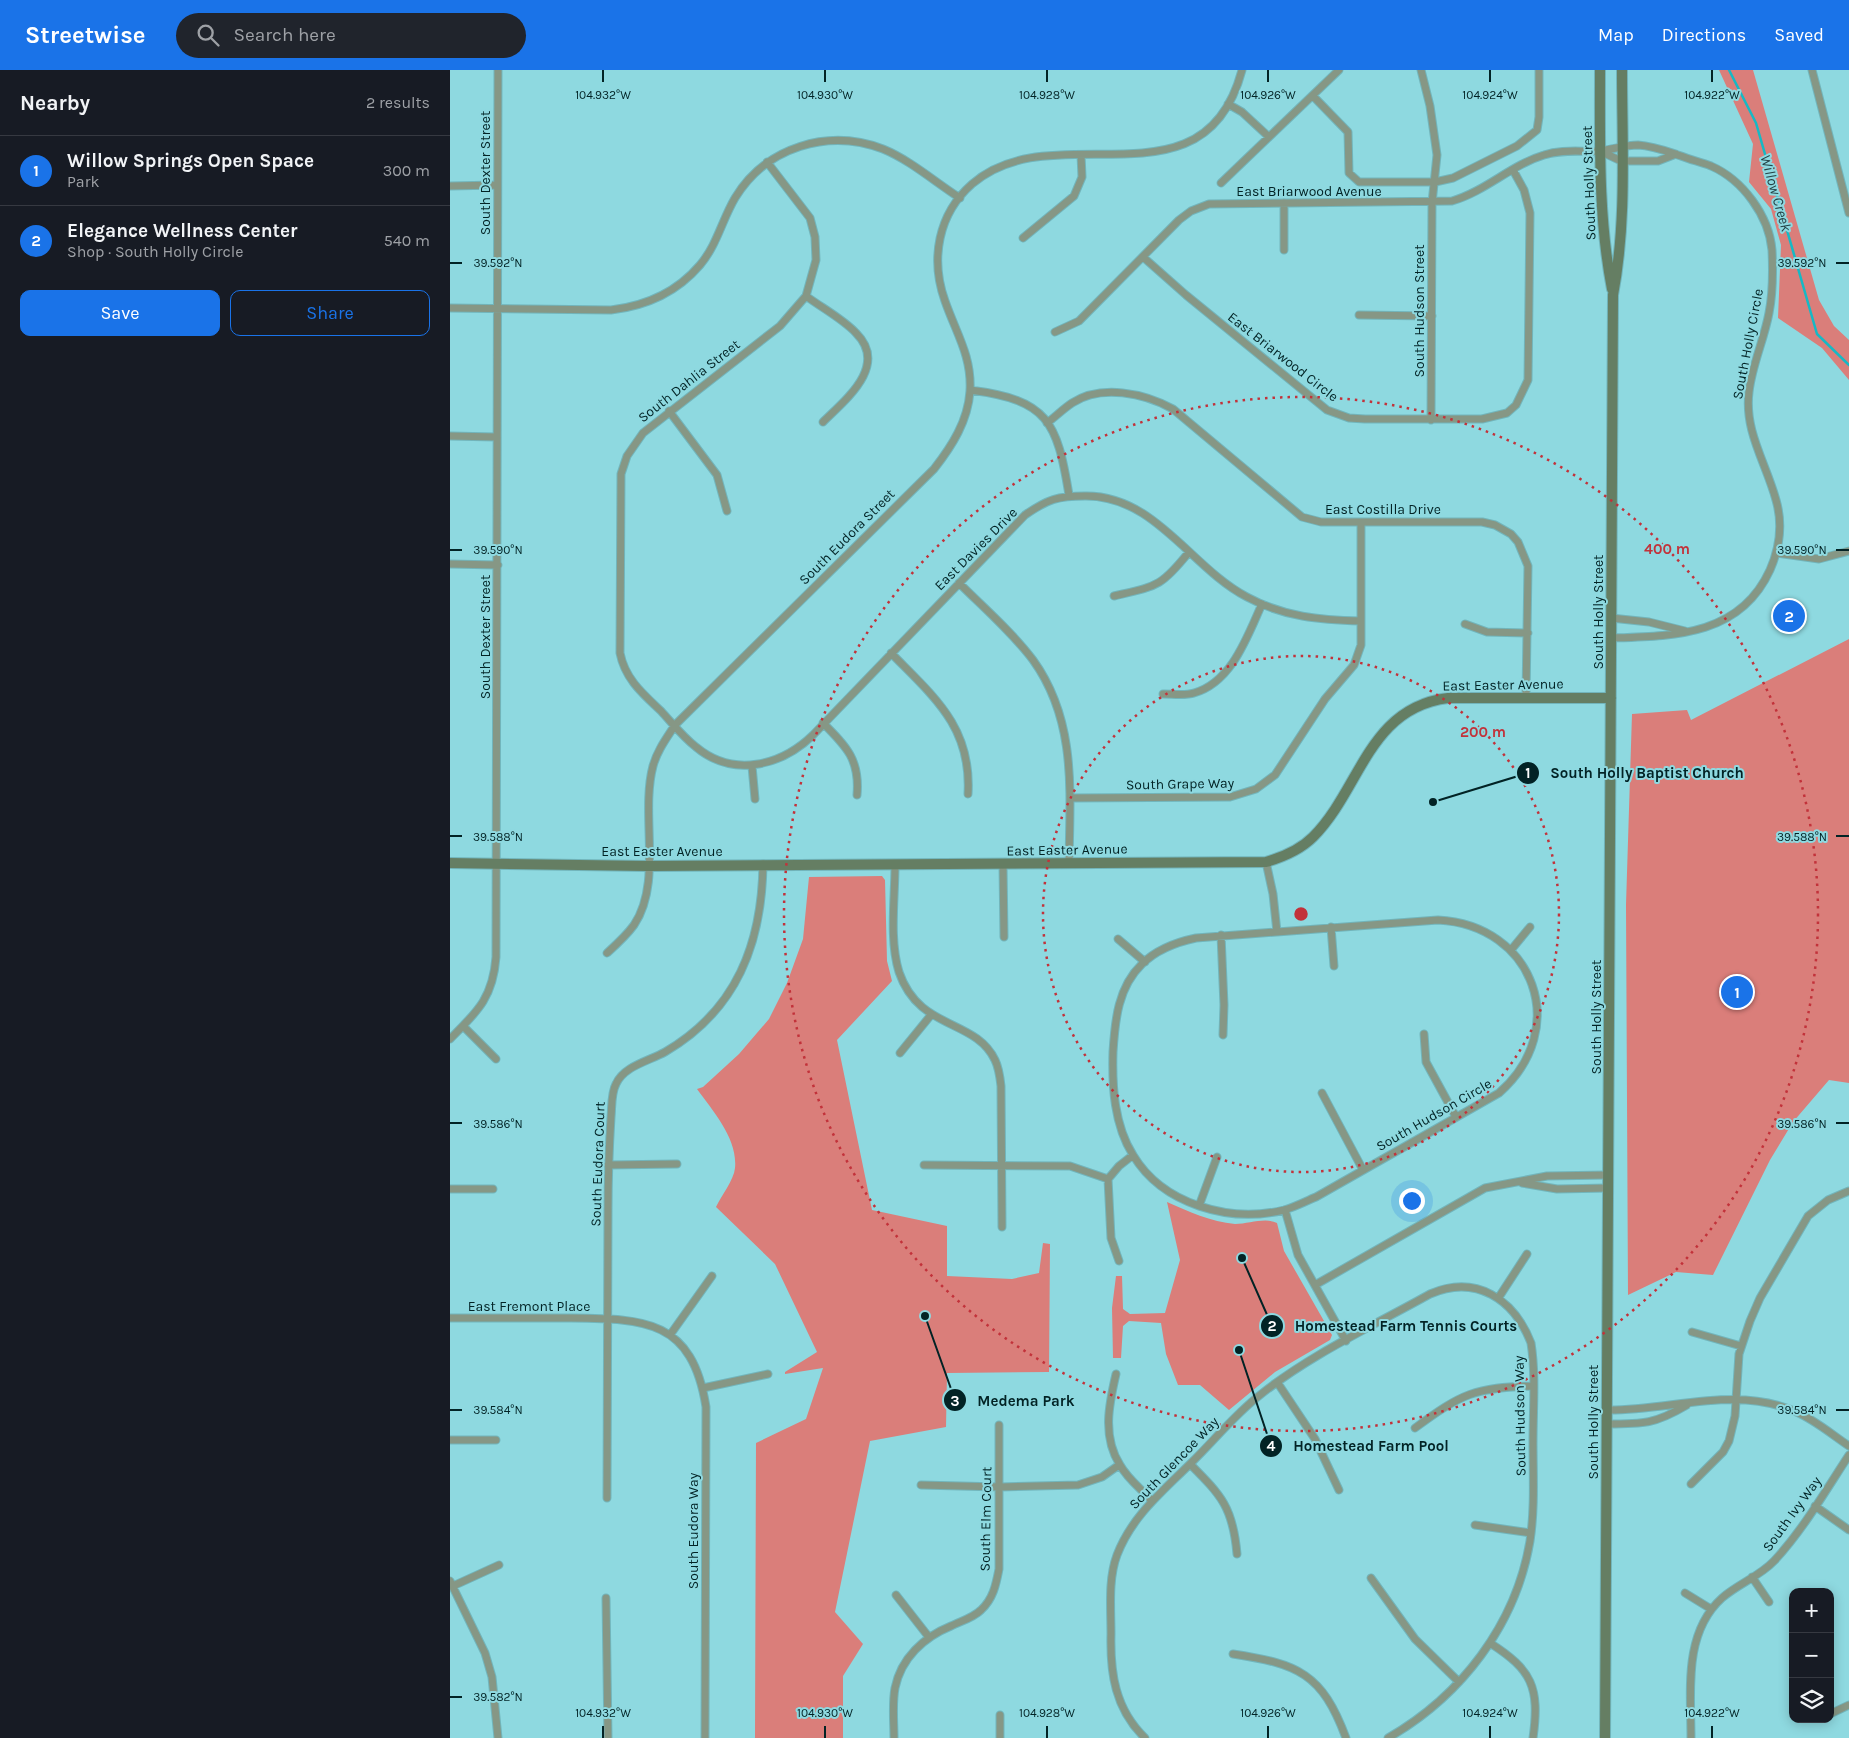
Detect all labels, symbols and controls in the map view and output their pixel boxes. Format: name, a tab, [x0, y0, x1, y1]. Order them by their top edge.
search box	[176, 13, 526, 58]
text: Streetwise	[25, 21, 146, 49]
icon: search	[194, 21, 222, 49]
text: Search here	[234, 24, 336, 46]
text: Map	[1598, 24, 1634, 46]
text: Directions	[1662, 24, 1746, 46]
text: Saved	[1774, 24, 1824, 46]
text: 104.932°W	[575, 88, 631, 102]
text: 104.930°W	[797, 88, 853, 102]
text: 104.928°W	[1019, 88, 1075, 102]
text: 104.926°W	[1240, 88, 1296, 102]
text: 104.924°W	[1462, 88, 1518, 102]
text: 104.922°W	[1684, 88, 1740, 102]
text: Nearby	[20, 91, 90, 115]
text: 2 results	[366, 93, 430, 112]
street label: South Dexter Street	[477, 111, 494, 235]
street label: South Holly Street	[1579, 125, 1599, 241]
text: Willow Springs Open Space	[67, 150, 314, 172]
water label: Willow Creek	[1756, 153, 1796, 234]
text: 1	[33, 161, 39, 180]
text: 300 m	[383, 161, 430, 180]
text: Park	[67, 172, 99, 191]
street label: East Briarwood Avenue	[1236, 183, 1382, 200]
text: Elegance Wellness Center	[67, 220, 298, 242]
text: 2	[31, 231, 41, 250]
text: 540 m	[384, 231, 430, 250]
text: Shop · South Holly Circle	[67, 242, 243, 261]
street label: South Hudson Street	[1411, 245, 1428, 377]
text: 39.592°N	[473, 256, 523, 270]
text: 39.592°N	[1777, 256, 1827, 270]
street label: South Holly Circle	[1729, 287, 1767, 401]
button: Save	[20, 290, 220, 336]
button: Share	[230, 290, 430, 336]
street label: East Briarwood Circle	[1224, 309, 1342, 405]
street label: South Dahlia Street	[635, 336, 743, 426]
street label: South Eudora Street	[796, 486, 898, 588]
street label: East Costilla Drive	[1325, 501, 1441, 518]
street label: East Davies Drive	[931, 504, 1021, 594]
text: 400 m	[1644, 540, 1690, 558]
text: 39.590°N	[473, 543, 523, 557]
text: 39.590°N	[1777, 543, 1827, 557]
street label: South Holly Street	[1590, 555, 1607, 669]
street label: South Dexter Street	[477, 575, 494, 699]
pin: 2	[1773, 597, 1805, 635]
street label: East Easter Avenue	[1442, 675, 1564, 695]
text: 200 m	[1460, 723, 1506, 741]
callout: South Holly Baptist Church	[1515, 758, 1754, 788]
text: 1	[1525, 764, 1531, 782]
text: South Holly Baptist Church	[1550, 764, 1744, 782]
street label: South Grape Way	[1126, 775, 1235, 793]
text: 39.588°N	[473, 830, 523, 844]
text: 39.588°N	[1777, 830, 1827, 844]
street label: East Easter Avenue	[1006, 840, 1128, 860]
street label: East Easter Avenue	[601, 843, 723, 860]
centre of rings	[1292, 905, 1310, 923]
street label: South Holly Street	[1588, 960, 1605, 1074]
pin: 1	[1721, 973, 1753, 1011]
street label: South Hudson Circle	[1373, 1075, 1495, 1155]
street label: South Eudora Court	[587, 1101, 609, 1227]
text: 39.586°N	[473, 1117, 523, 1131]
text: 39.586°N	[1777, 1117, 1827, 1131]
your location	[1399, 1188, 1425, 1214]
street label: East Fremont Place	[468, 1298, 590, 1315]
callout: Homestead Farm Tennis Courts	[1260, 1311, 1527, 1341]
text: 2	[1267, 1317, 1277, 1335]
text: Homestead Farm Tennis Courts	[1295, 1317, 1517, 1335]
street label: South Hudson Way	[1510, 1355, 1530, 1477]
street label: South Holly Street	[1585, 1365, 1602, 1479]
callout: Medema Park	[943, 1385, 1085, 1415]
text: 3	[950, 1392, 960, 1410]
text: Medema Park	[977, 1392, 1075, 1410]
text: 39.584°N	[473, 1403, 523, 1417]
text: 39.584°N	[1777, 1403, 1827, 1417]
street label: South Glencoe Way	[1126, 1413, 1223, 1513]
callout: Homestead Farm Pool	[1258, 1431, 1459, 1461]
text: 4	[1267, 1437, 1276, 1455]
text: Homestead Farm Pool	[1293, 1437, 1449, 1455]
street label: South Elm Court	[977, 1466, 995, 1572]
street label: South Eudora Way	[685, 1472, 702, 1589]
street label: South Ivy Way	[1759, 1473, 1825, 1555]
map controls	[1789, 1588, 1834, 1723]
button: +	[1789, 1588, 1834, 1633]
button: −	[1789, 1633, 1834, 1678]
button: layers	[1789, 1678, 1834, 1723]
text: 39.582°N	[473, 1690, 523, 1704]
text: 104.932°W	[575, 1706, 631, 1720]
text: 104.930°W	[797, 1706, 853, 1720]
text: 104.928°W	[1019, 1706, 1075, 1720]
text: 104.926°W	[1240, 1706, 1296, 1720]
text: 104.924°W	[1462, 1706, 1518, 1720]
text: 104.922°W	[1684, 1706, 1740, 1720]

